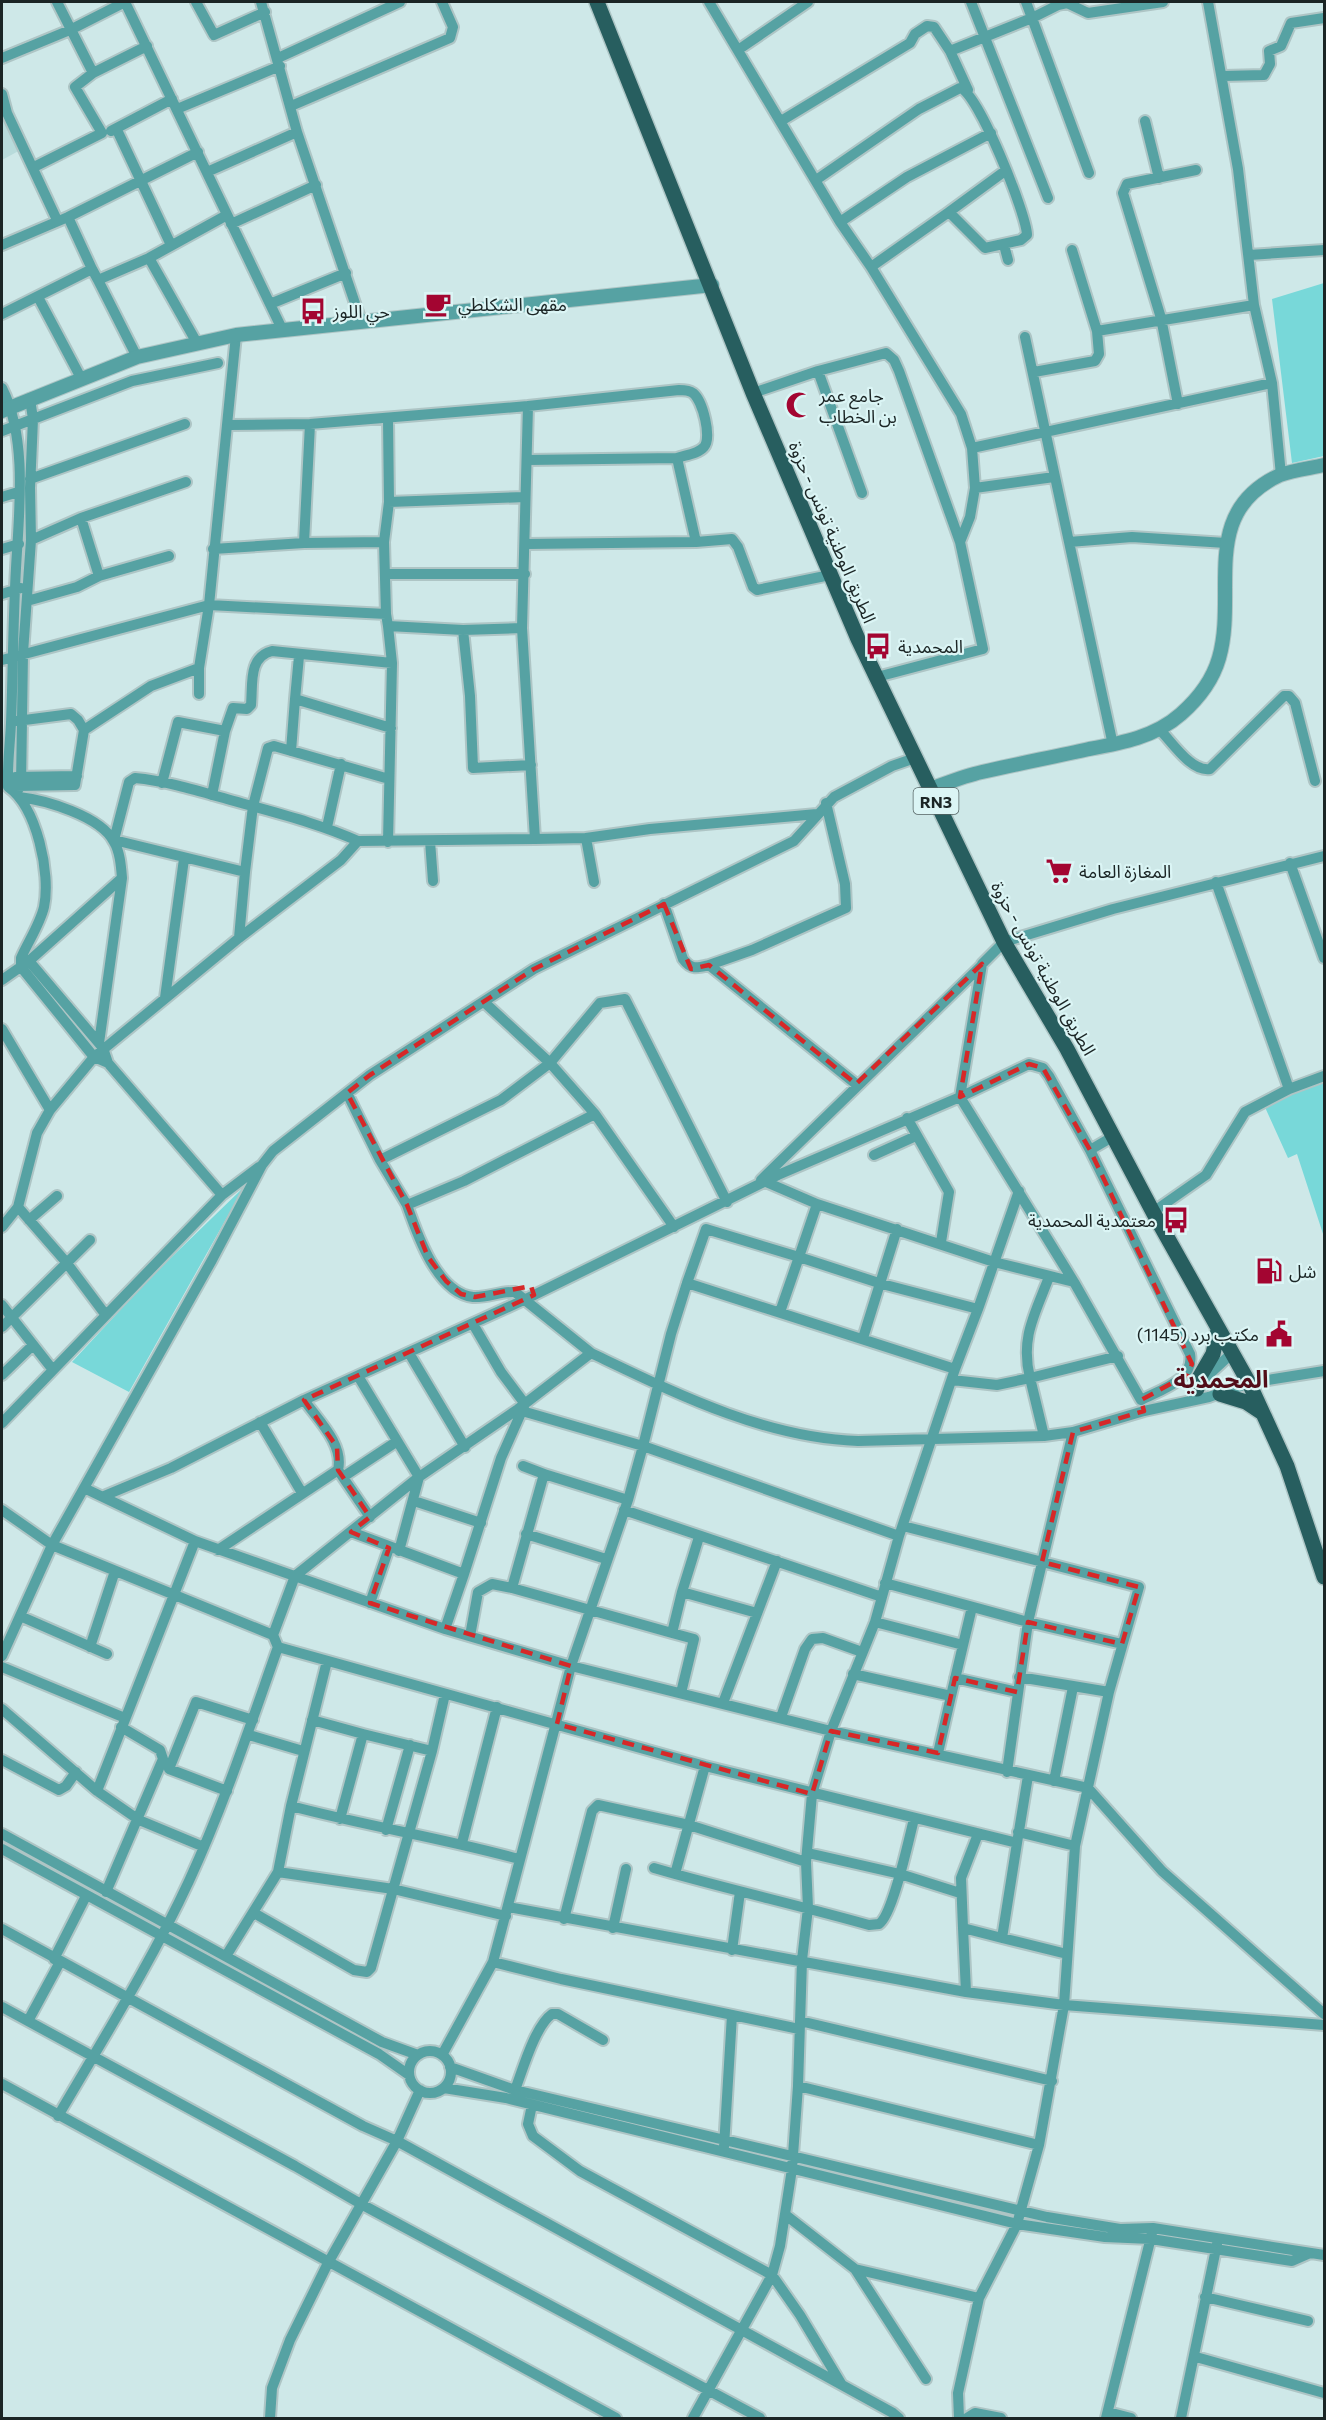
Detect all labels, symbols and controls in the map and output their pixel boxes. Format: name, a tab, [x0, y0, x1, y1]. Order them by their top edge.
cafe icon: مقهى الشكلطي	[423, 289, 453, 319]
place label: مقهى الشكلطي	[458, 293, 567, 318]
bus stop icon: حي اللوز	[298, 296, 328, 326]
place label: حي اللوز	[332, 300, 390, 325]
place label: جامع عمر بن الخطاب	[818, 384, 897, 428]
mosque icon: جامع عمر بن الخطاب	[784, 390, 814, 420]
street label: الطريق الوطنية تونس - حزوة	[784, 438, 881, 627]
bus stop icon: المحمدية	[863, 631, 893, 661]
place label: المحمدية	[898, 635, 963, 657]
road number: RN3	[914, 788, 958, 814]
supermarket icon: المغازة العامة	[1044, 856, 1074, 886]
place label: المغازة العامة	[1079, 860, 1171, 883]
street label: الطريق الوطنية تونس - حزوة	[986, 877, 1101, 1059]
bus stop icon: معتمدية المحمدية	[1161, 1205, 1191, 1235]
place label: معتمدية المحمدية	[1028, 1209, 1156, 1231]
fuel station icon: شل	[1254, 1256, 1284, 1286]
place label: شل	[1289, 1260, 1316, 1283]
public building icon: مكتب برد (1145)	[1264, 1319, 1294, 1349]
place label: مكتب برد (1145)	[1137, 1323, 1259, 1346]
district label: المحمدية	[1174, 1364, 1269, 1394]

